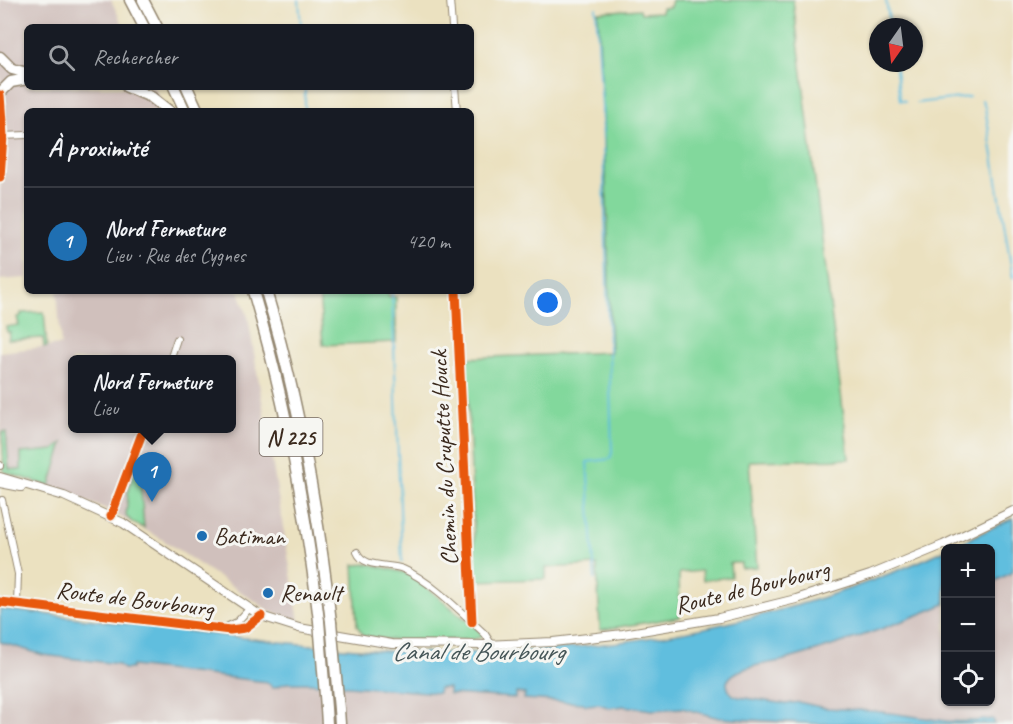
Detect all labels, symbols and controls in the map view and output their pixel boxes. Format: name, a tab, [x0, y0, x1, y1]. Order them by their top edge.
north arrow	[869, 18, 923, 72]
search box	[24, 24, 474, 90]
icon: search	[45, 41, 78, 74]
text: Rechercher	[93, 43, 177, 71]
text: À proximité	[48, 131, 147, 164]
text: Nord Fermeture	[105, 215, 225, 243]
text: 1	[63, 229, 72, 254]
text: 420 m	[407, 229, 450, 254]
text: Lieu · Rue des Cygnes	[105, 243, 245, 268]
your location	[533, 288, 562, 317]
street label: Chemin du Cruputte Houck	[423, 348, 465, 566]
popup	[68, 355, 236, 433]
text: Nord Fermeture	[92, 368, 212, 396]
text: Lieu	[92, 396, 119, 421]
road number: N 225	[260, 418, 322, 456]
pin: 1	[132, 452, 172, 502]
place label: Batiman	[214, 521, 286, 551]
marker: Batiman	[195, 529, 209, 543]
map controls	[941, 544, 995, 706]
button: +	[941, 544, 995, 598]
street label: Route de Bourbourg	[672, 553, 834, 621]
street label: Route de Bourbourg	[55, 574, 217, 624]
place label: Renault	[280, 578, 345, 608]
marker: Renault	[261, 586, 275, 600]
button: −	[941, 598, 995, 652]
water label: Canal de Bourbourg	[392, 635, 568, 668]
button: locate	[941, 652, 995, 706]

